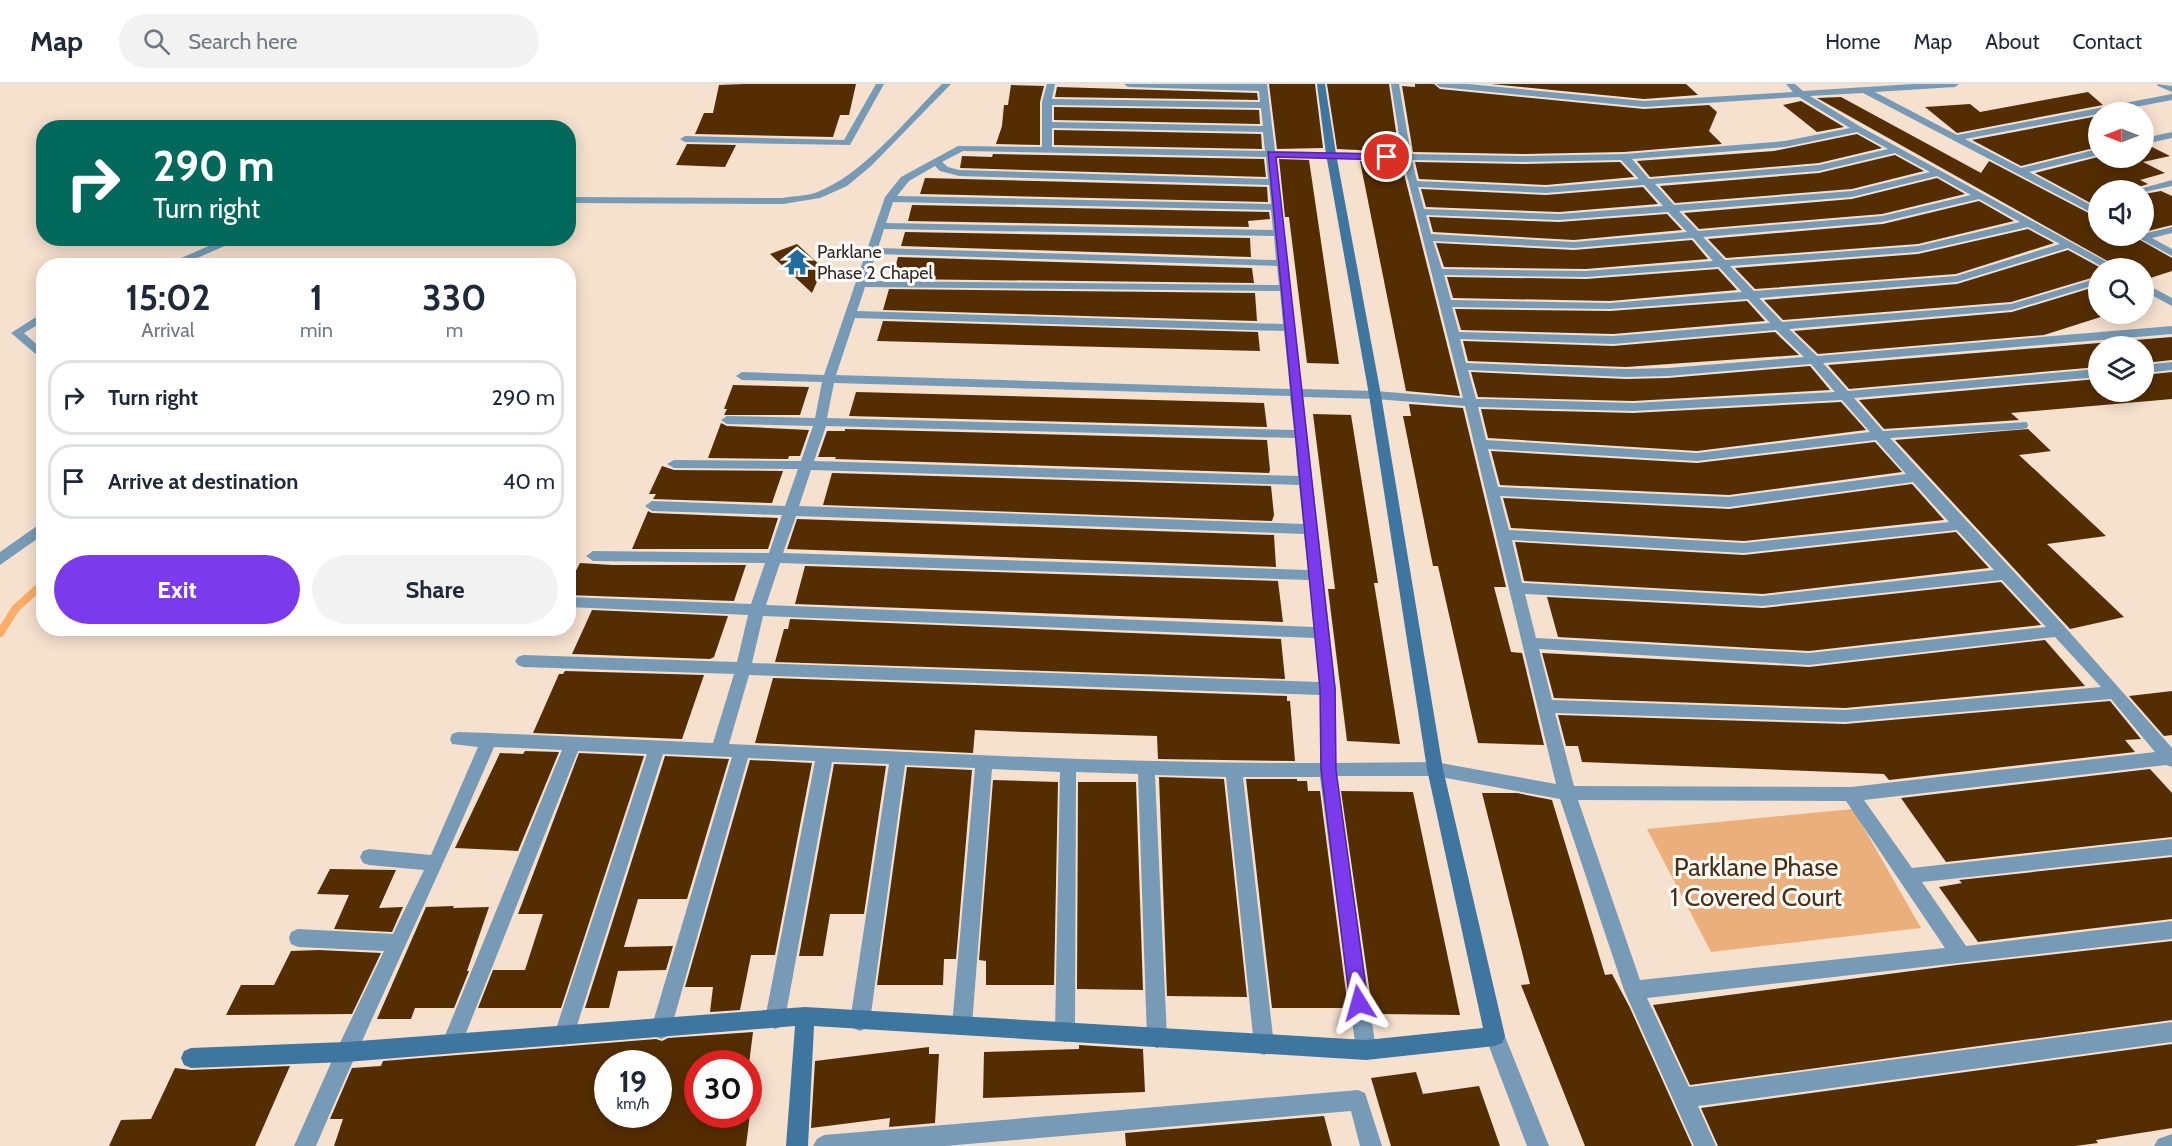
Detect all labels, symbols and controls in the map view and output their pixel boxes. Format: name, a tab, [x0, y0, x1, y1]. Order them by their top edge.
search box	[119, 14, 539, 68]
text: Map	[30, 24, 83, 58]
icon: search	[140, 25, 173, 58]
text: Search here	[188, 28, 297, 55]
text: Home	[1825, 29, 1881, 54]
text: Map	[1914, 29, 1952, 54]
text: About	[1985, 29, 2039, 54]
text: Contact	[2072, 29, 2142, 54]
north arrow	[2088, 102, 2154, 168]
map controls	[2088, 102, 2154, 402]
pin	[1361, 131, 1412, 182]
text: 290 m	[153, 140, 274, 192]
icon: arrive	[1370, 140, 1403, 173]
icon: right	[54, 144, 132, 222]
button: sound	[2088, 180, 2154, 246]
text: Turn right	[153, 192, 260, 225]
place label: Parklane Phase 2 Chapel	[817, 241, 934, 284]
temple icon: Parklane Phase 2 Chapel	[782, 247, 812, 277]
button: search	[2088, 258, 2154, 324]
text: 15:02	[125, 275, 211, 319]
text: 1	[310, 275, 323, 319]
text: 330	[422, 275, 487, 319]
text: Arrival	[141, 318, 195, 342]
text: min	[300, 318, 333, 342]
text: m	[446, 318, 463, 342]
button: layers	[2088, 336, 2154, 402]
icon: right	[57, 381, 90, 414]
text: Turn right	[108, 384, 198, 411]
text: 290 m	[491, 384, 555, 411]
icon: arrive	[57, 465, 90, 498]
text: Arrive at destination	[108, 468, 298, 495]
text: 40 m	[503, 468, 555, 495]
button: Exit	[54, 555, 300, 624]
button: Share	[312, 555, 558, 624]
park label: Parklane Phase 1 Covered Court	[1670, 851, 1842, 913]
position arrow	[1327, 971, 1391, 1035]
speed limit sign: 30	[684, 1050, 762, 1128]
text: 19	[619, 1063, 647, 1100]
text: km/h	[617, 1095, 649, 1113]

